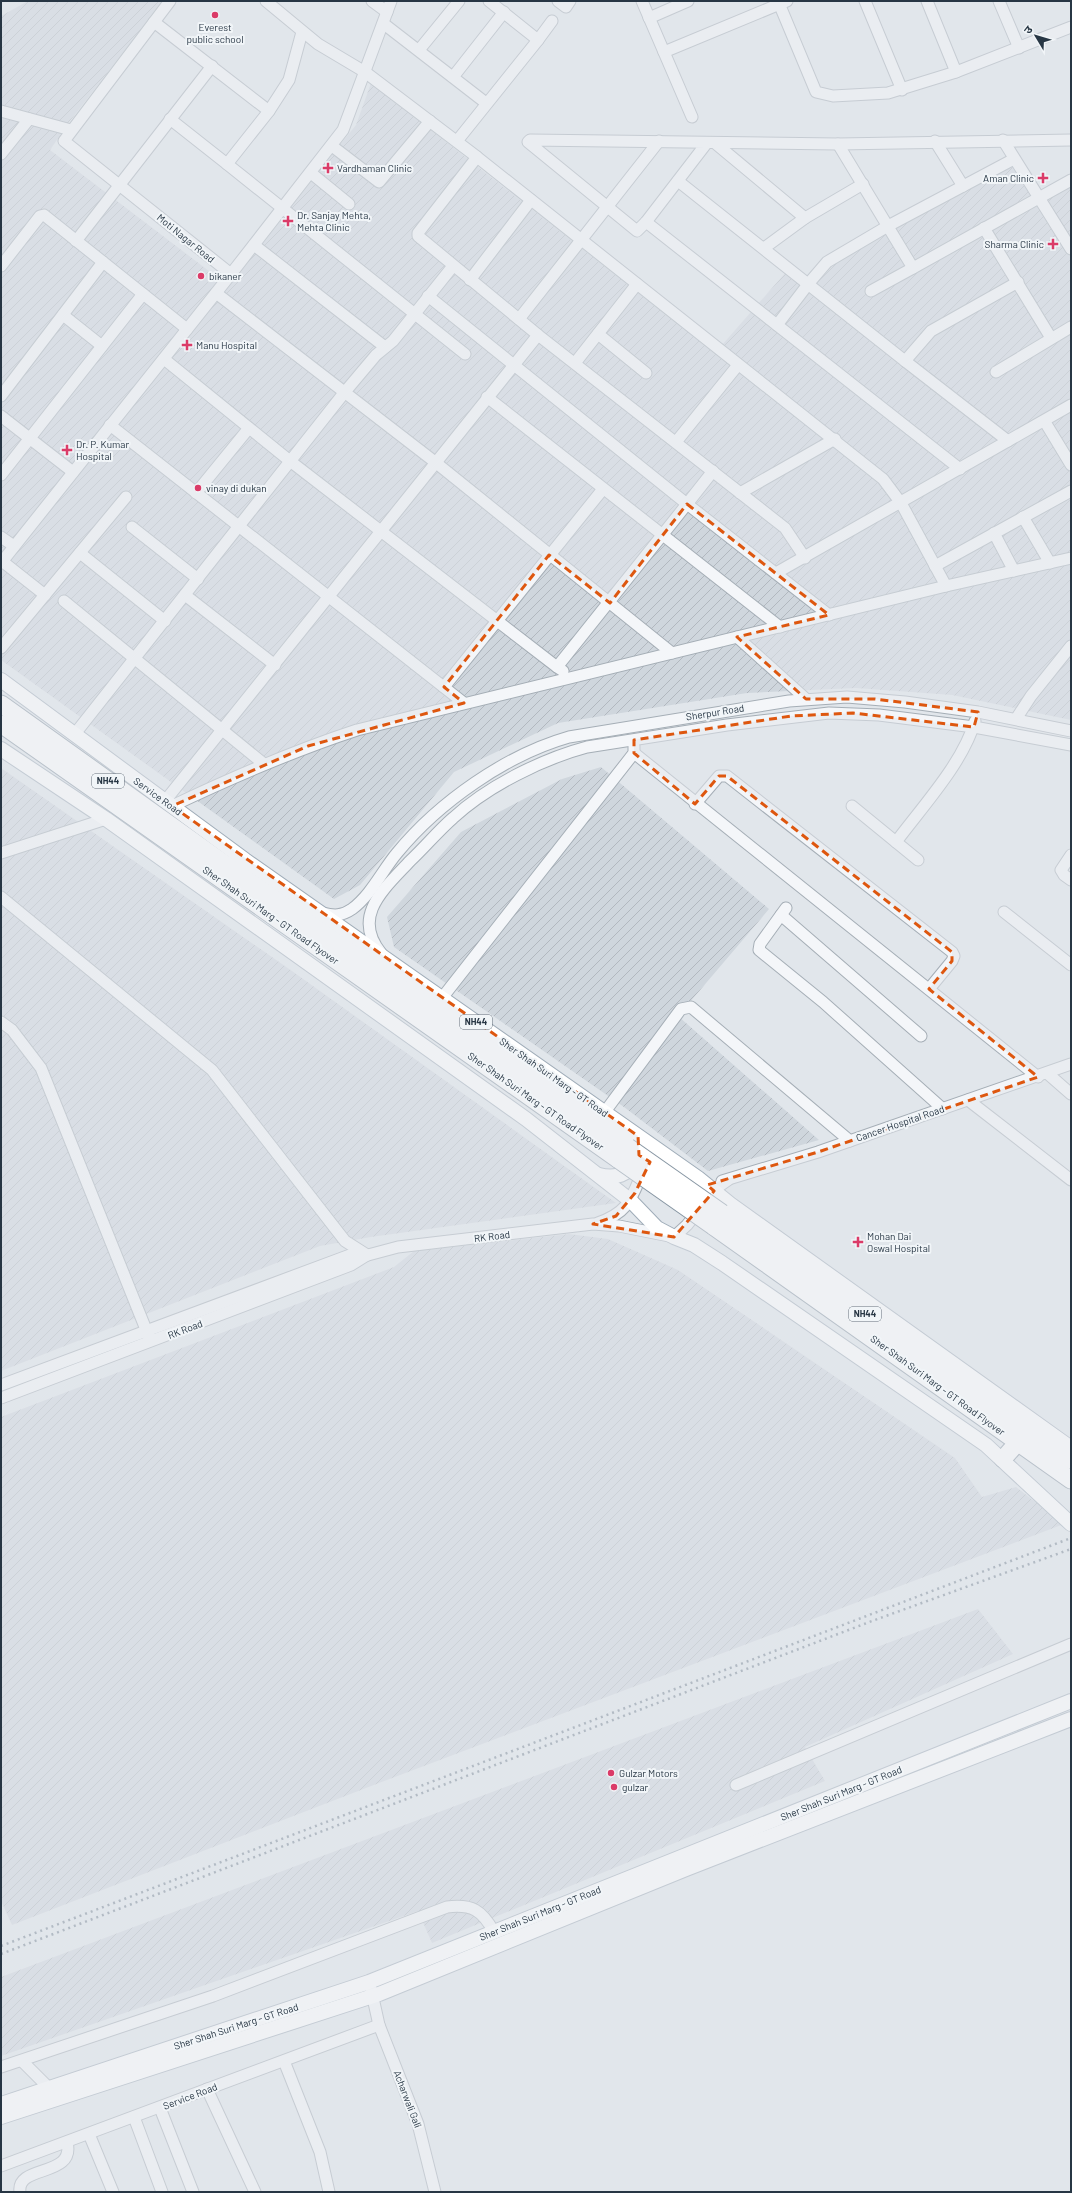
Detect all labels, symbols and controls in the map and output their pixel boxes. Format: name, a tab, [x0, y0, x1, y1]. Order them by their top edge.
marker: Everest public school	[210, 10, 220, 20]
north arrow	[1016, 16, 1056, 56]
place label: Everest public school	[187, 21, 243, 45]
text: उ	[1021, 23, 1035, 36]
marker: Vardhaman Clinic	[322, 162, 334, 174]
place label: Vardhaman Clinic	[337, 162, 412, 174]
place label: Aman Clinic	[983, 172, 1034, 184]
marker: Aman Clinic	[1037, 172, 1049, 184]
place label: Dr. Sanjay Mehta, Mehta Clinic	[297, 209, 371, 233]
street label: Moti Nagar Road	[155, 211, 217, 265]
marker: Dr. Sanjay Mehta, Mehta Clinic	[282, 215, 294, 227]
place label: Sharma Clinic	[985, 238, 1044, 250]
marker: Sharma Clinic	[1047, 238, 1059, 250]
place label: bikaner	[209, 270, 242, 282]
marker: bikaner	[196, 271, 206, 281]
marker: Manu Hospital	[181, 339, 193, 351]
place label: Manu Hospital	[196, 339, 257, 351]
place label: Dr. P. Kumar Hospital	[76, 438, 129, 462]
marker: Dr. P. Kumar Hospital	[61, 444, 73, 456]
place label: vinay di dukan	[206, 482, 267, 494]
marker: vinay di dukan	[193, 483, 203, 493]
street label: Sherpur Road	[685, 701, 745, 723]
road number: NH44	[92, 774, 124, 788]
street label: Service Road	[131, 774, 185, 818]
street label: Sher Shah Suri Marg - GT Road Flyover	[201, 863, 342, 967]
road number: NH44	[460, 1015, 492, 1029]
street label: Sher Shah Suri Marg - GT Road	[497, 1035, 611, 1119]
street label: Sher Shah Suri Marg - GT Road Flyover	[466, 1049, 607, 1153]
street label: Cancer Hospital Road	[854, 1102, 946, 1144]
street label: RK Road	[473, 1228, 511, 1244]
place label: Mohan Dai Oswal Hospital	[867, 1230, 930, 1254]
marker: Mohan Dai Oswal Hospital	[852, 1236, 864, 1248]
road number: NH44	[849, 1307, 881, 1321]
street label: RK Road	[166, 1317, 204, 1341]
street label: Sher Shah Suri Marg - GT Road Flyover	[868, 1332, 1008, 1438]
street label: Sher Shah Suri Marg - GT Road	[778, 1763, 904, 1823]
place label: Gulzar Motors	[619, 1767, 678, 1779]
marker: Gulzar Motors	[606, 1768, 616, 1778]
place label: gulzar	[622, 1781, 649, 1793]
marker: gulzar	[609, 1782, 619, 1792]
street label: Sher Shah Suri Marg - GT Road	[477, 1883, 603, 1943]
street label: Sher Shah Suri Marg - GT Road	[172, 2000, 300, 2052]
street label: Acharwali Gali	[392, 2069, 424, 2129]
street label: Service Road	[161, 2080, 219, 2112]

